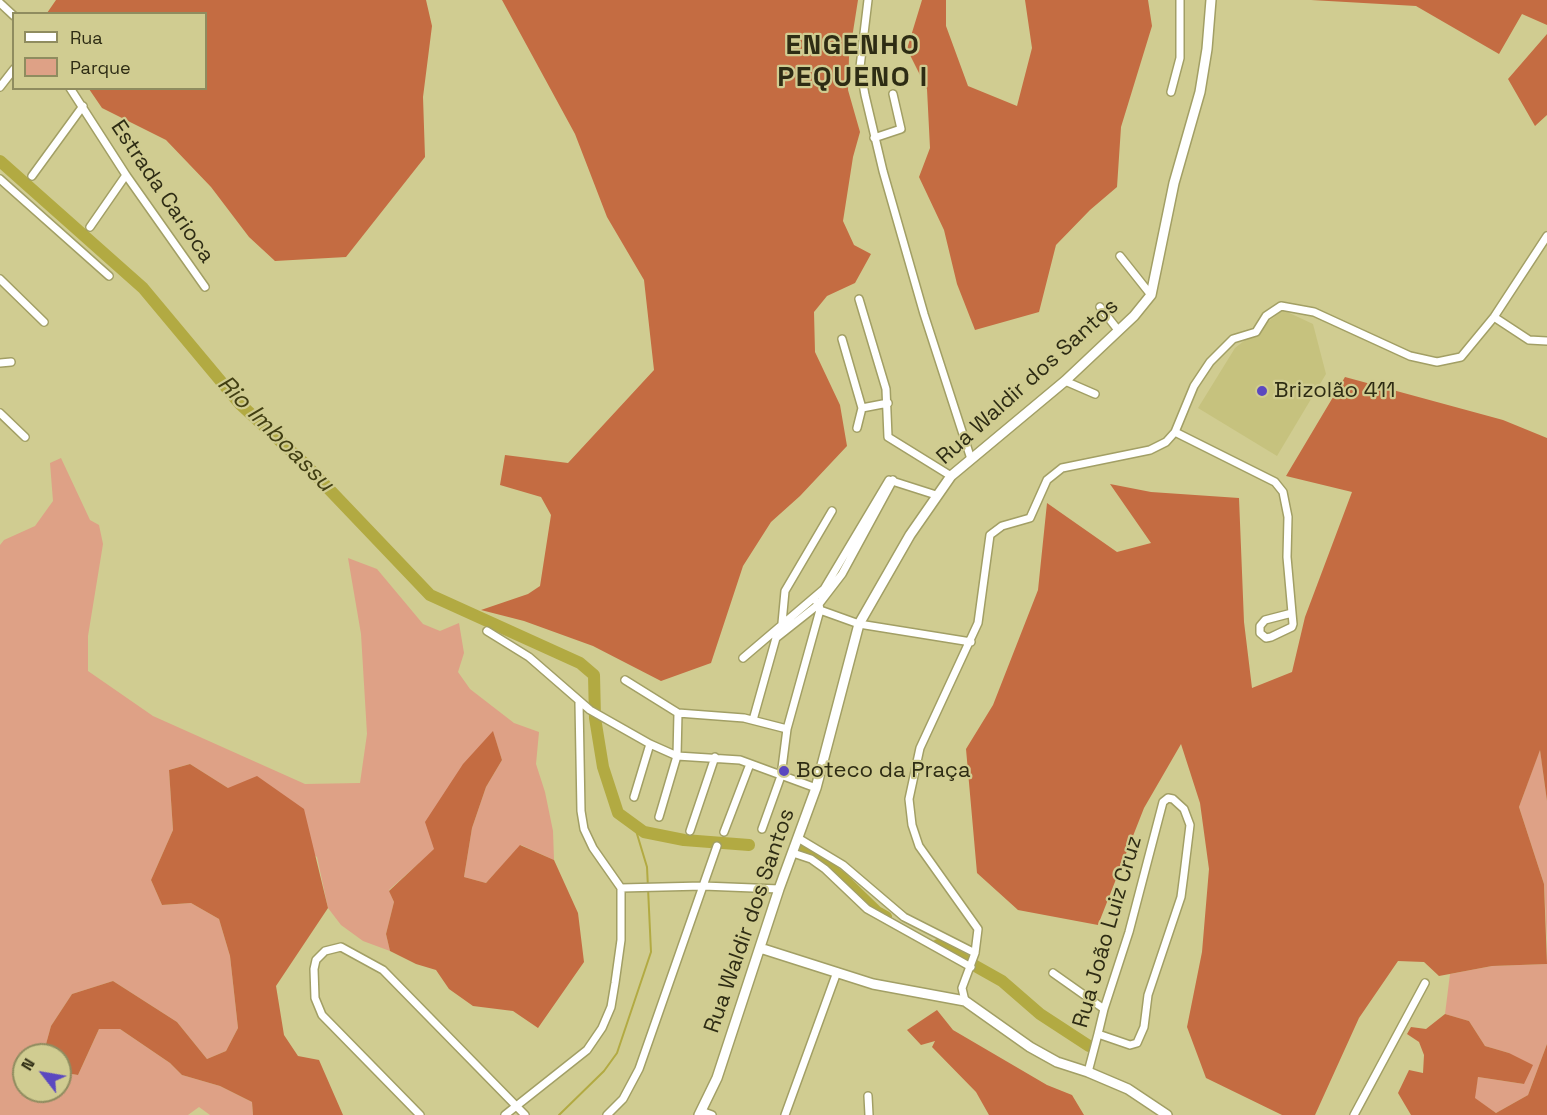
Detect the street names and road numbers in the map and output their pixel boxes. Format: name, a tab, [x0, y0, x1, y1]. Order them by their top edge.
street label: Estrada Carioca	[105, 116, 219, 268]
street label: Rua Waldir dos Santos	[932, 293, 1124, 471]
street label: Rua Waldir dos Santos	[699, 805, 801, 1037]
street label: Rua João Luiz Cruz	[1068, 833, 1148, 1031]

